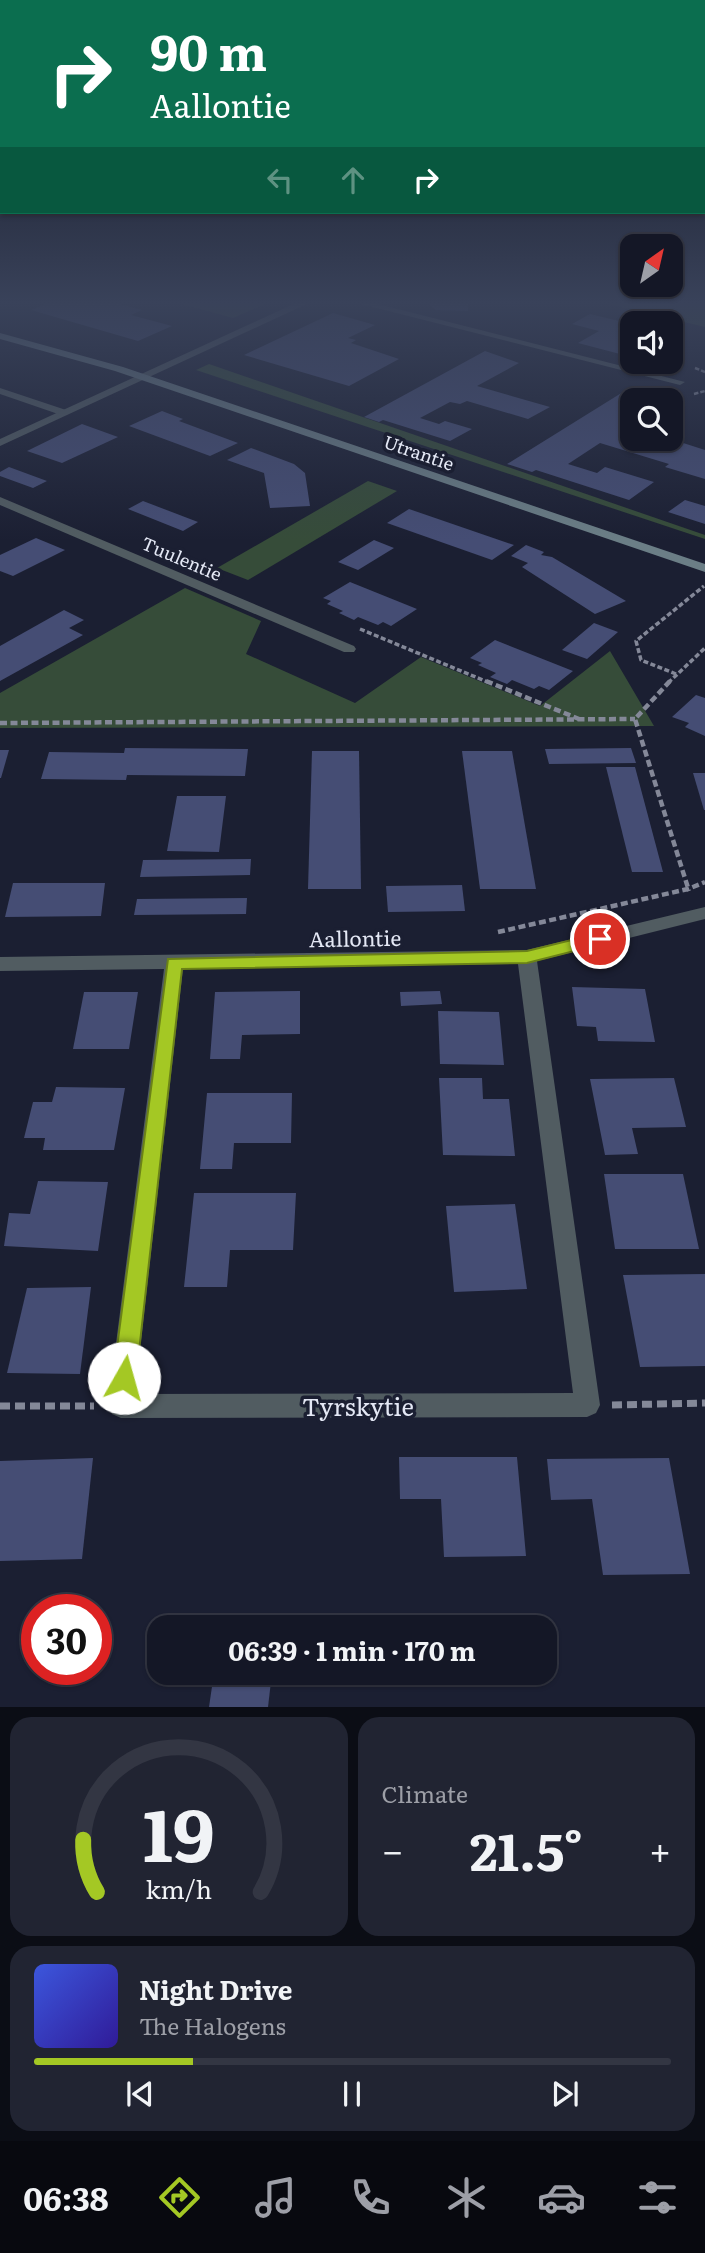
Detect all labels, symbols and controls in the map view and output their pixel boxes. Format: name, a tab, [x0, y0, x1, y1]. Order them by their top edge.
text: 90 m	[150, 13, 267, 86]
icon: right	[35, 28, 126, 119]
text: Aallontie	[150, 80, 291, 128]
icon: left	[261, 161, 299, 199]
icon: ahead	[334, 161, 372, 199]
icon: right	[407, 161, 445, 199]
north arrow	[620, 234, 682, 298]
map controls	[620, 234, 683, 451]
button: sound	[620, 311, 683, 374]
button: search	[620, 388, 683, 451]
street label: Utrantie	[380, 427, 458, 477]
street label: Tuulentie	[138, 529, 226, 587]
pin	[570, 909, 630, 969]
icon: arrive	[581, 920, 619, 958]
street label: Aallontie	[309, 921, 402, 953]
position arrow	[87, 1341, 161, 1415]
street label: Tyrskytie	[302, 1388, 414, 1423]
speed limit sign: 30	[21, 1594, 112, 1685]
text: 06:39 · 1 min · 170 m	[228, 1630, 476, 1669]
text: Climate	[382, 1776, 468, 1810]
text: 19	[143, 1777, 215, 1885]
text: 21.5°	[470, 1810, 583, 1887]
text: −	[382, 1820, 404, 1877]
text: +	[649, 1820, 671, 1877]
text: km/h	[145, 1870, 212, 1907]
text: Night Drive	[139, 1969, 293, 2008]
text: The Halogens	[139, 2008, 286, 2042]
icon: previous	[121, 2075, 159, 2113]
icon: pause	[333, 2075, 371, 2113]
icon: next	[546, 2075, 584, 2113]
text: 06:38	[23, 2173, 109, 2221]
icon: directions	[155, 2173, 204, 2222]
icon: music	[251, 2173, 300, 2222]
icon: phone	[346, 2173, 395, 2222]
icon: climate	[442, 2173, 491, 2222]
icon: car	[537, 2173, 586, 2222]
icon: filters	[633, 2173, 682, 2222]

